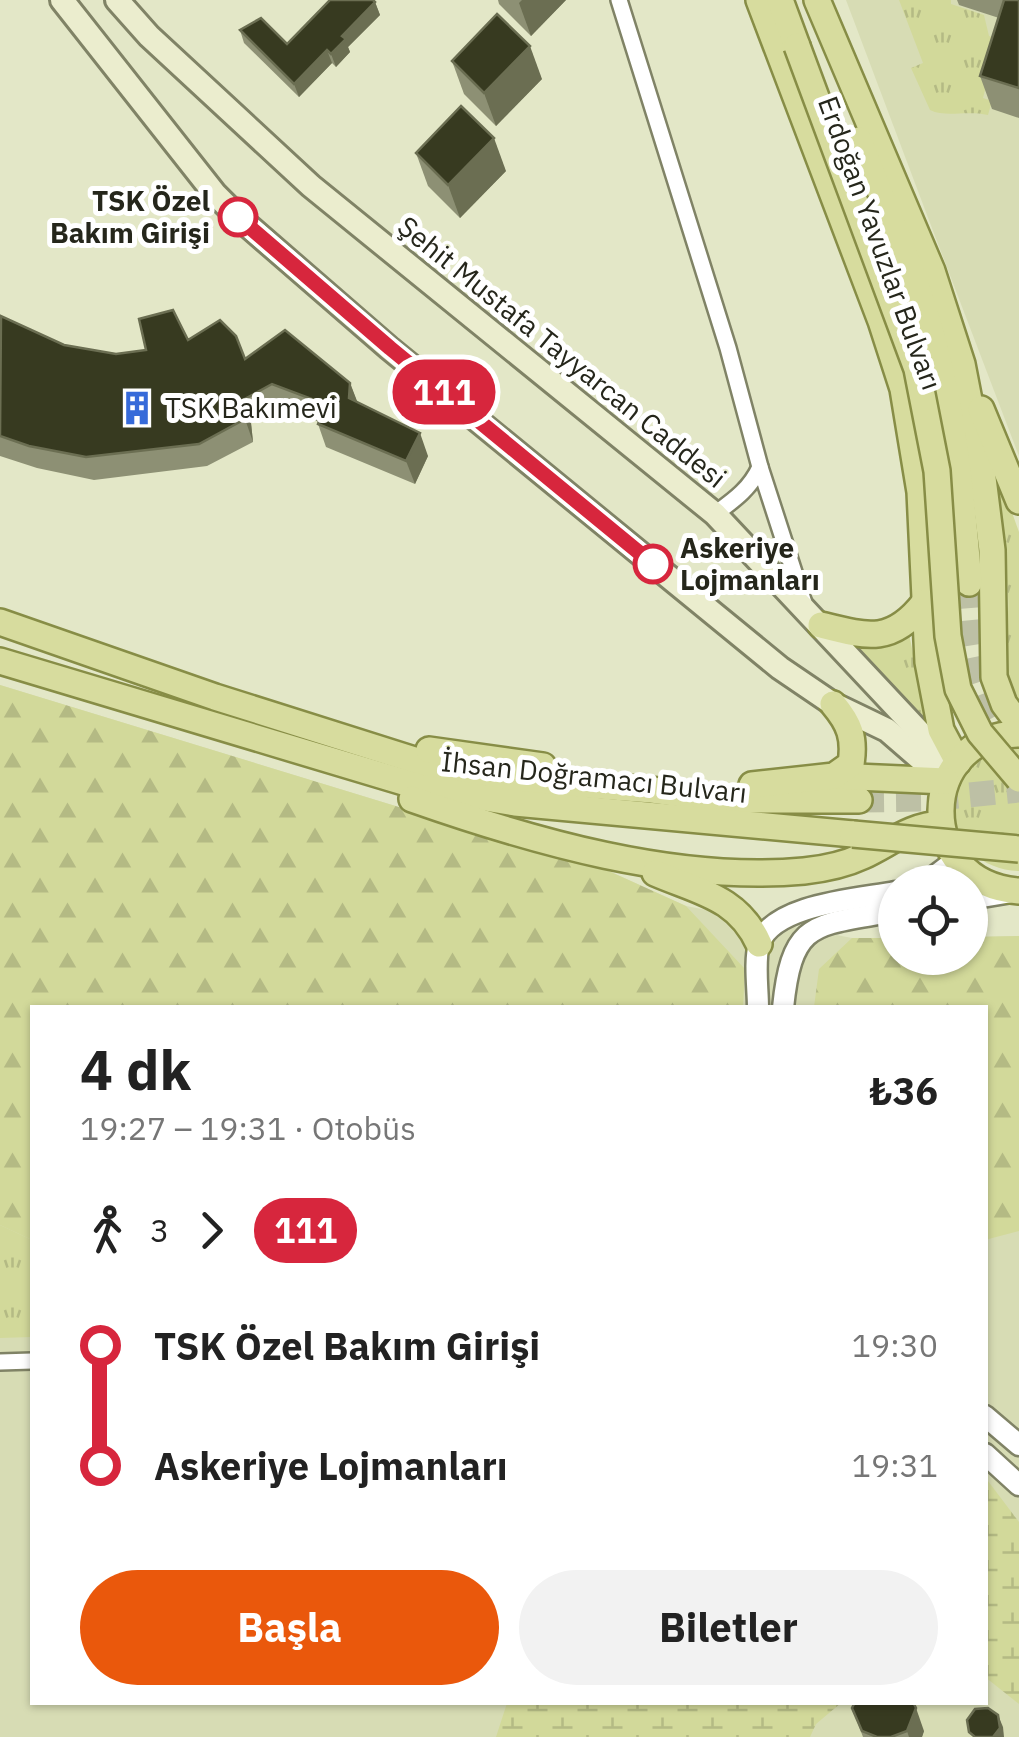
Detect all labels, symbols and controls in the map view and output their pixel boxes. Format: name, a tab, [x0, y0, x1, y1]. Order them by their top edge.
street label: Erdoğan Yavuzlar Bulvarı	[810, 91, 951, 395]
place label: TSK Özel Bakım Girişi	[50, 182, 210, 251]
marker: TSK Özel Bakım Girişi	[219, 198, 257, 236]
street label: Şehit Mustafa Tayyarcan Caddesi	[390, 207, 734, 496]
line badge: 111	[386, 360, 502, 424]
text: 111	[412, 369, 476, 415]
building icon: TSK Bakımevi	[118, 389, 156, 427]
place label: TSK Bakımevi	[165, 389, 337, 426]
place label: Askeriye Lojmanları	[680, 529, 820, 598]
marker: Askeriye Lojmanları	[634, 545, 672, 583]
street label: İhsan Doğramacı Bulvarı	[439, 742, 749, 811]
map controls	[878, 865, 988, 975]
button: locate	[878, 865, 988, 975]
text: 4 dk	[80, 1034, 191, 1105]
text: ₺36	[869, 1066, 938, 1115]
text: 19:27 – 19:31 · Otobüs	[80, 1107, 416, 1149]
icon: walk	[80, 1203, 135, 1258]
icon: forward	[184, 1203, 239, 1258]
text: 111	[274, 1207, 337, 1253]
text: 3	[150, 1209, 169, 1251]
text: TSK Özel Bakım Girişi	[154, 1321, 540, 1370]
text: 19:30	[852, 1324, 938, 1366]
text: Askeriye Lojmanları	[154, 1441, 508, 1490]
text: 19:31	[852, 1444, 938, 1486]
button: Başla	[80, 1570, 499, 1685]
button: Biletler	[519, 1570, 938, 1685]

